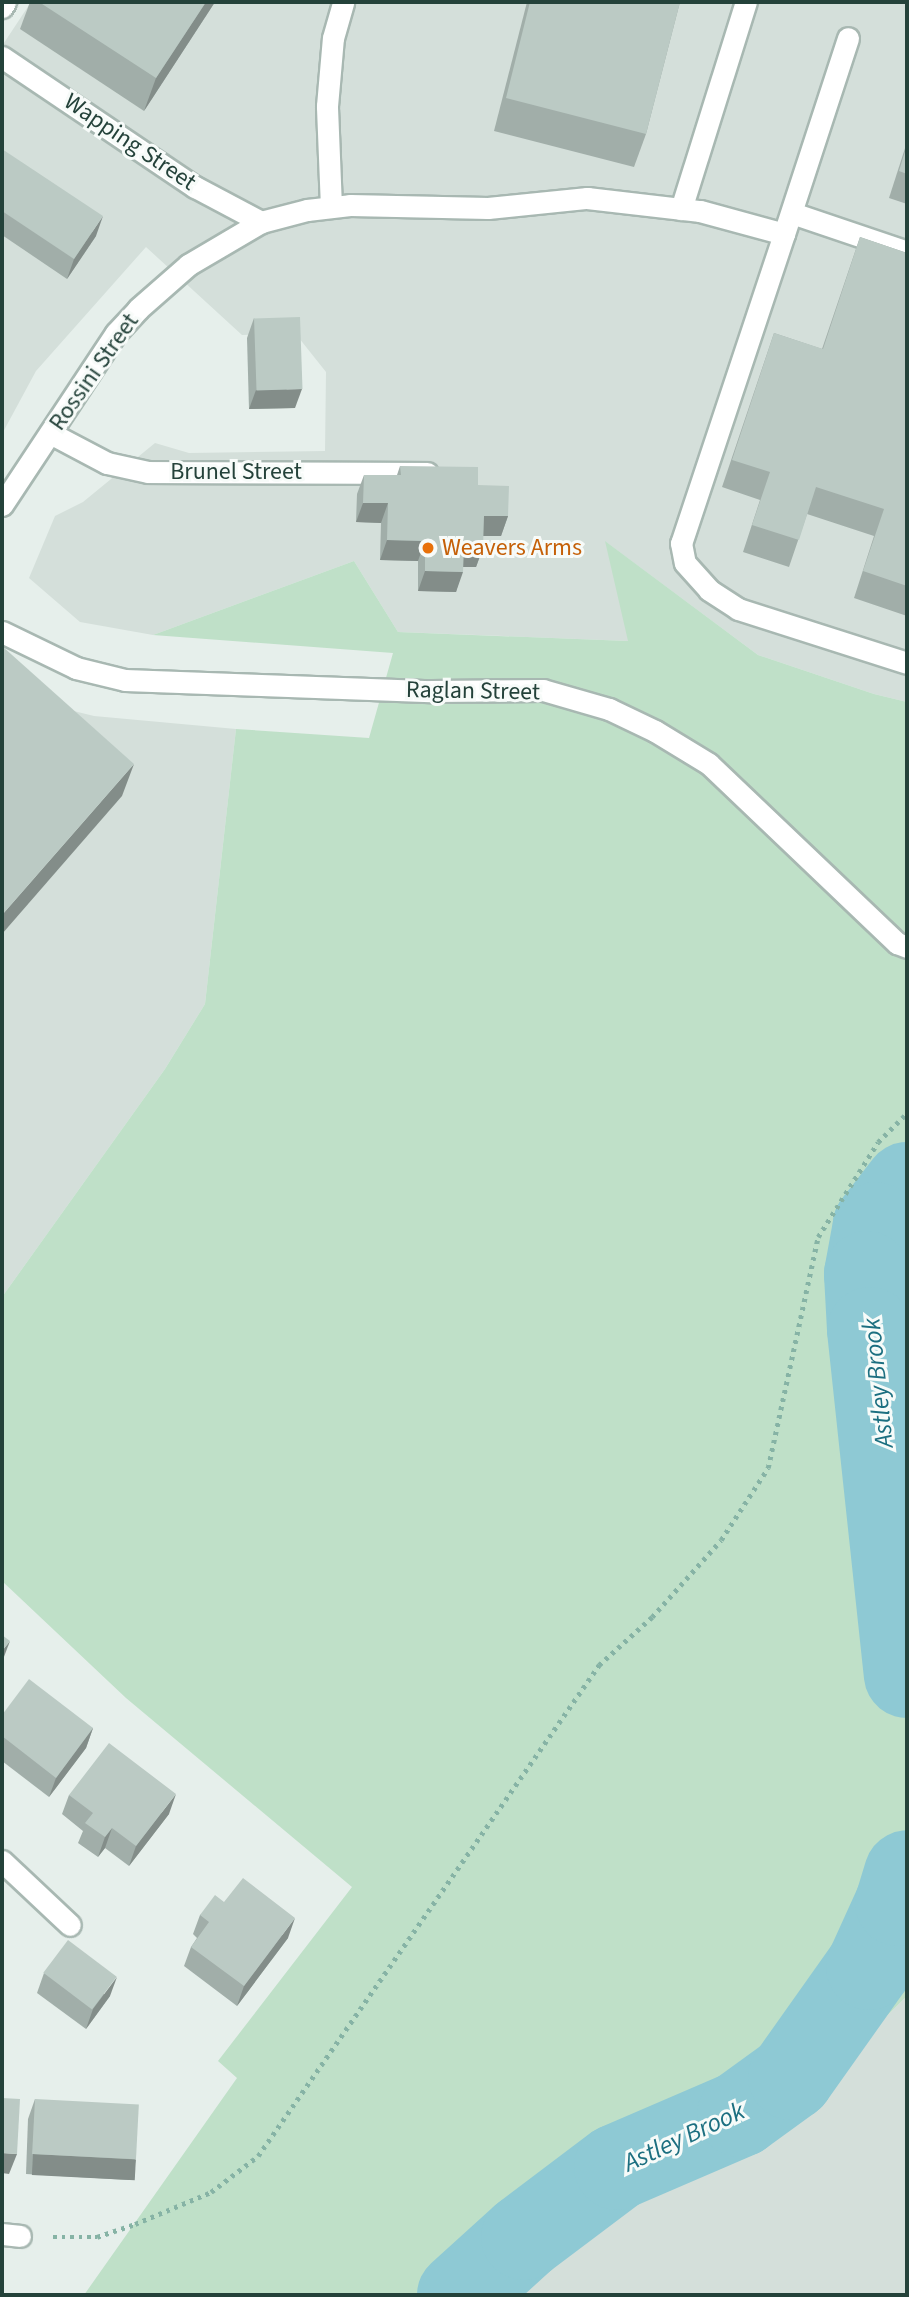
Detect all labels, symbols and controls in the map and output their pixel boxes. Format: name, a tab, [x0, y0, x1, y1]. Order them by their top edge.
street label: Wapping Street	[58, 87, 202, 197]
street label: Rossini Street	[43, 308, 145, 436]
street label: Brunel Street	[170, 458, 302, 486]
place label: Weavers Arms	[442, 534, 582, 562]
marker: Weavers Arms	[420, 540, 436, 556]
street label: Raglan Street	[406, 675, 540, 707]
water label: Astley Brook	[856, 1317, 900, 1449]
water label: Astley Brook	[618, 2095, 750, 2179]

